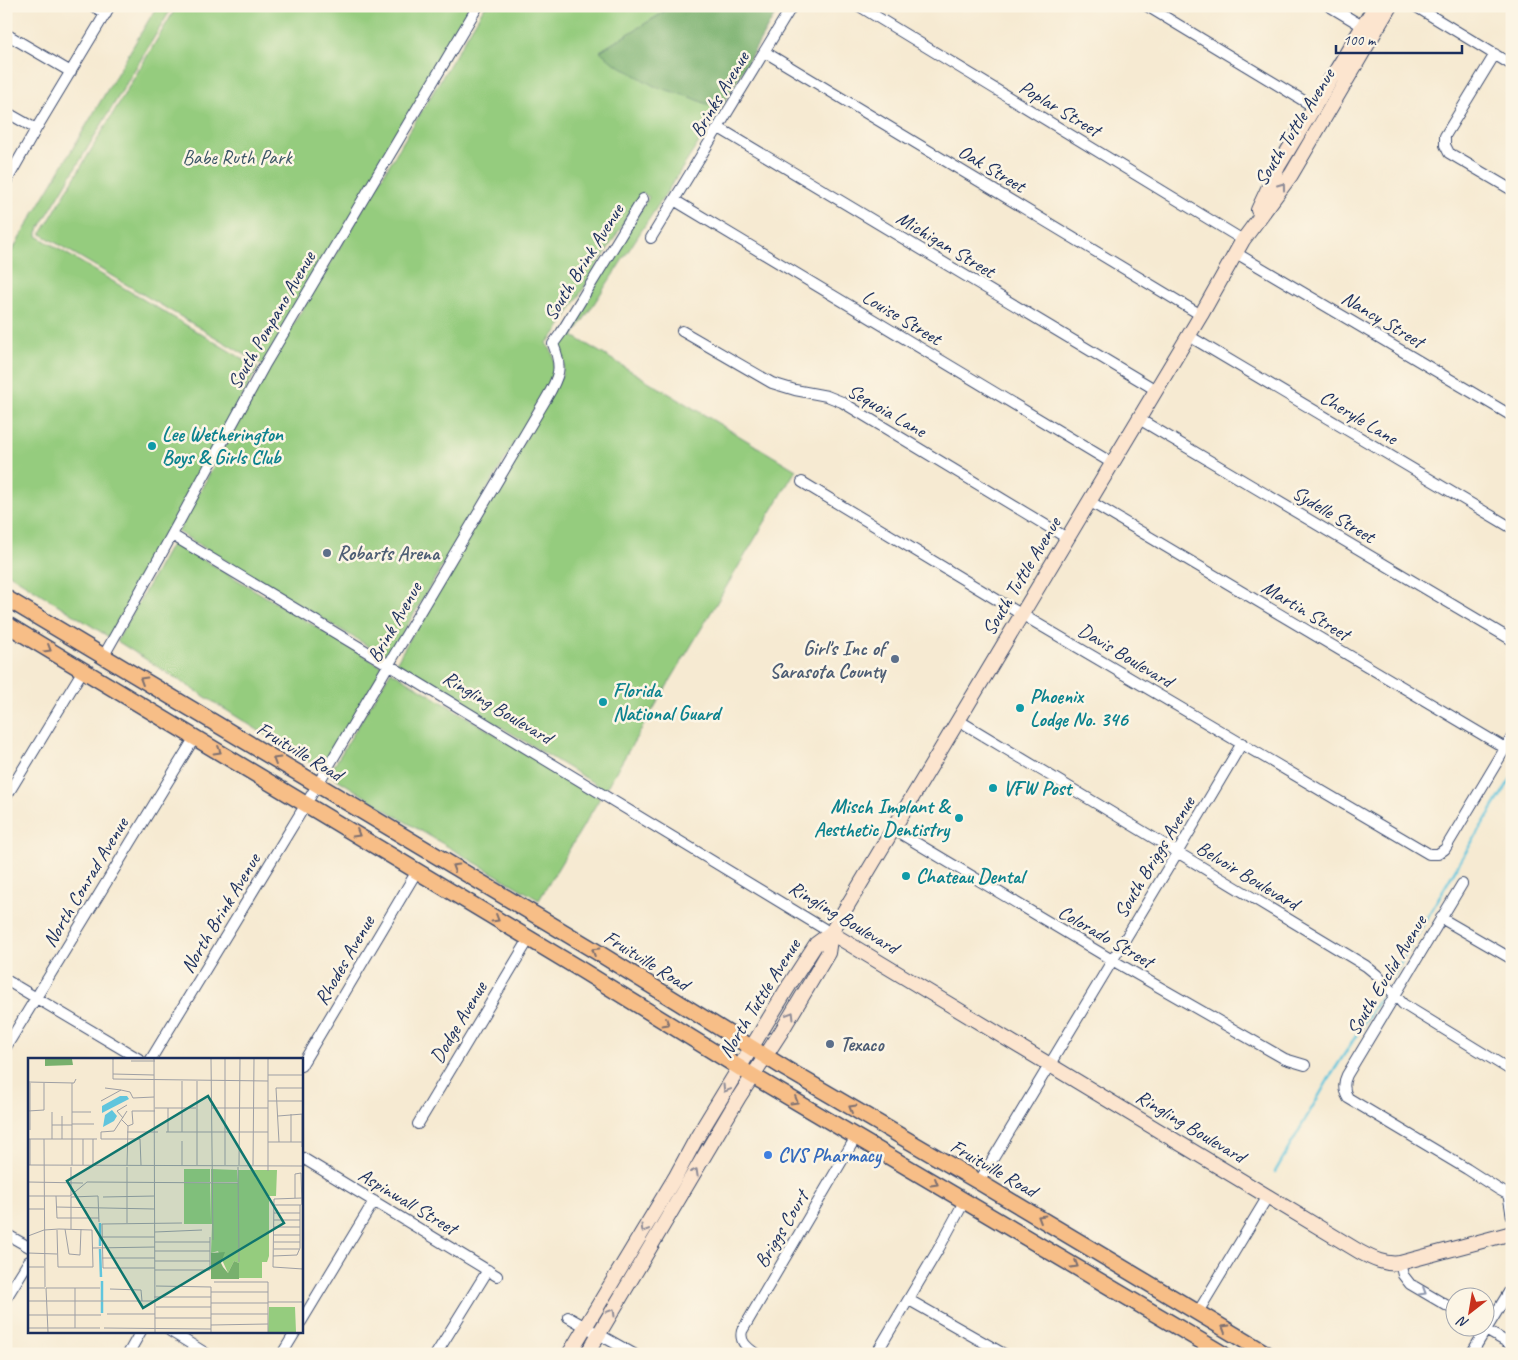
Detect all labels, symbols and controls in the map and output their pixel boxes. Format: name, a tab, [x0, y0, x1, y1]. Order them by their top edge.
scale bar	[1336, 22, 1462, 54]
text: 100 m	[1343, 31, 1377, 50]
street label: Brinks Avenue	[684, 46, 755, 142]
street label: South Tuttle Avenue	[1248, 63, 1341, 190]
street label: Poplar Street	[1015, 74, 1108, 144]
street label: Oak Street	[954, 139, 1032, 199]
park label: Babe Ruth Park	[182, 145, 293, 170]
one-way arrow	[1276, 183, 1285, 192]
street label: South Brink Avenue	[538, 198, 630, 325]
street label: Michigan Street	[892, 205, 1002, 285]
street label: South Pompano Avenue	[222, 246, 322, 394]
street label: Louise Street	[858, 284, 948, 352]
street label: Nancy Street	[1337, 285, 1431, 355]
street label: Sequoia Lane	[843, 378, 932, 444]
street label: Cheryle Lane	[1315, 385, 1403, 451]
place label: Lee Wetherington Boys & Girls Club	[162, 422, 284, 470]
marker: Lee Wetherington Boys & Girls Club	[146, 440, 158, 452]
street label: Sydelle Street	[1288, 480, 1382, 550]
street label: South Tuttle Avenue	[976, 511, 1067, 640]
place label: Robarts Arena	[337, 541, 441, 566]
marker: Robarts Arena	[321, 547, 333, 559]
street label: Martin Street	[1257, 574, 1357, 648]
street label: Brink Avenue	[361, 576, 428, 667]
street label: Davis Boulevard	[1074, 617, 1180, 695]
place label: Girl's Inc of Sarasota County	[770, 636, 890, 684]
one-way arrow	[43, 643, 52, 653]
marker: Girl's Inc of Sarasota County	[889, 653, 901, 665]
street label: Ringling Boulevard	[438, 665, 560, 752]
one-way arrow	[139, 677, 148, 687]
place label: Florida National Guard	[613, 678, 723, 726]
place label: Phoenix Lodge No. 346	[1030, 684, 1129, 732]
marker: Florida National Guard	[597, 696, 609, 708]
marker: Phoenix Lodge No. 346	[1014, 702, 1026, 714]
street label: Fruitville Road	[252, 716, 350, 788]
one-way arrow	[212, 744, 221, 754]
one-way arrow	[272, 756, 281, 766]
place label: VFW Post	[1003, 776, 1074, 801]
marker: VFW Post	[987, 782, 999, 794]
street label: South Briggs Avenue	[1108, 791, 1201, 923]
place label: Misch Implant & Aesthetic Dentistry	[814, 794, 952, 843]
street label: North Conrad Avenue	[37, 812, 135, 952]
marker: Misch Implant & Aesthetic Dentistry	[953, 812, 965, 824]
one-way arrow	[351, 828, 360, 838]
street label: Belvoir Boulevard	[1192, 835, 1306, 917]
street label: North Brink Avenue	[175, 848, 267, 978]
one-way arrow	[452, 864, 461, 874]
place label: Chateau Dental	[916, 864, 1027, 889]
marker: Chateau Dental	[900, 870, 912, 882]
street label: Ringling Boulevard	[784, 875, 906, 962]
street label: Colorado Street	[1054, 899, 1161, 975]
street label: South Euclid Avenue	[1341, 909, 1433, 1040]
street label: Rhodes Avenue	[309, 910, 381, 1009]
one-way arrow	[490, 912, 499, 922]
street label: Fruitville Road	[599, 924, 697, 998]
street label: North Tuttle Avenue	[713, 933, 807, 1062]
one-way arrow	[591, 948, 600, 958]
street label: Dodge Avenue	[424, 976, 493, 1068]
one-way arrow	[785, 1011, 795, 1020]
one-way arrow	[660, 1016, 669, 1026]
place label: Texaco	[840, 1032, 885, 1057]
marker: Texaco	[824, 1038, 836, 1050]
inset map	[28, 1058, 302, 1332]
one-way arrow	[723, 1084, 733, 1093]
street label: Ringling Boulevard	[1131, 1084, 1253, 1171]
one-way arrow	[789, 1094, 798, 1104]
one-way arrow	[849, 1104, 858, 1114]
street label: Fruitville Road	[946, 1134, 1044, 1205]
place label: CVS Pharmacy	[778, 1143, 883, 1169]
marker: CVS Pharmacy	[762, 1149, 774, 1161]
street label: Aspinwall Street	[354, 1162, 464, 1242]
one-way arrow	[689, 1169, 699, 1178]
one-way arrow	[930, 1177, 939, 1187]
street label: Briggs Court	[749, 1183, 816, 1272]
one-way arrow	[1037, 1215, 1046, 1225]
one-way arrow	[640, 1224, 650, 1233]
one-way arrow	[1069, 1259, 1078, 1269]
one-way arrow	[1417, 1285, 1426, 1295]
north arrow	[1446, 1288, 1496, 1338]
one-way arrow	[605, 1309, 615, 1318]
text: N	[1453, 1312, 1472, 1332]
one-way arrow	[1222, 1325, 1231, 1335]

